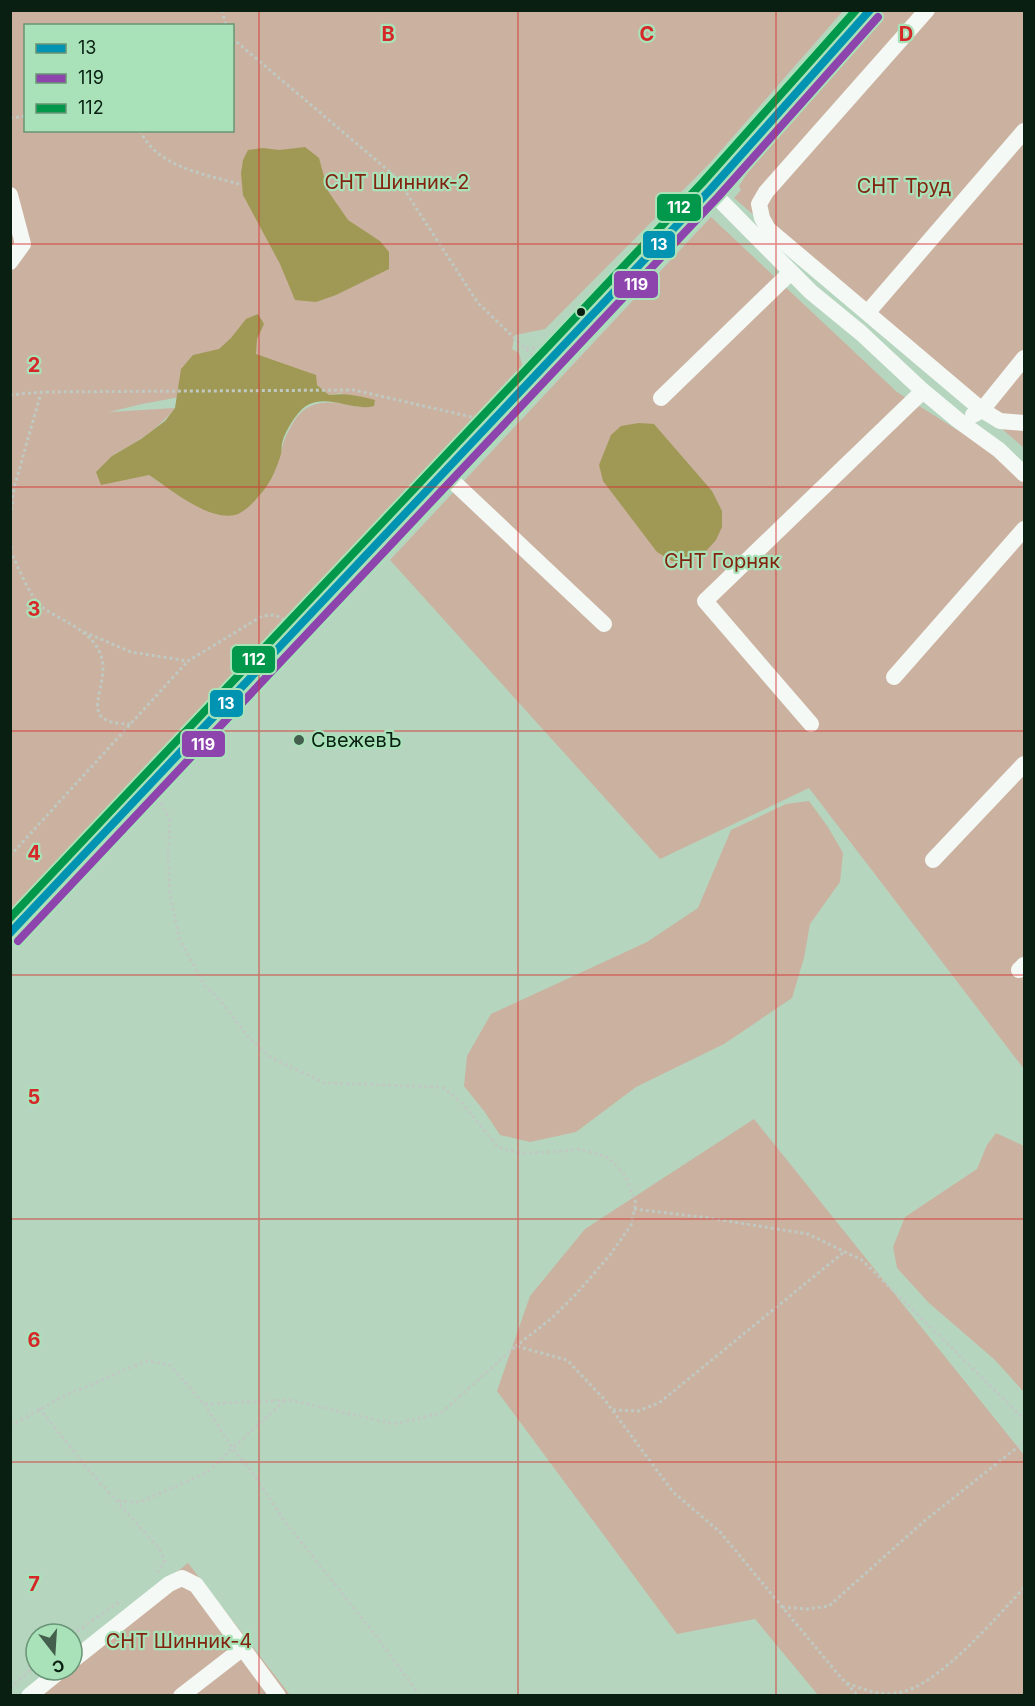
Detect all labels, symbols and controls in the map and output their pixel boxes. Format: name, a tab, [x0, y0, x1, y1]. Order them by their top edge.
text: B	[381, 22, 395, 46]
text: C	[640, 22, 654, 46]
text: D	[899, 22, 913, 46]
legend	[24, 24, 234, 132]
text: 13	[78, 37, 96, 58]
text: 119	[78, 67, 104, 88]
text: 112	[78, 97, 104, 118]
park label: СНТ Шинник-2	[324, 170, 470, 194]
park label: СНТ Труд	[857, 174, 951, 198]
line badge: 112	[656, 193, 702, 222]
text: 112	[667, 197, 691, 217]
line badge: 13	[642, 230, 676, 259]
text: 13	[650, 234, 668, 254]
line badge: 119	[613, 270, 659, 299]
text: 119	[624, 274, 648, 294]
unlabelled marker	[575, 306, 587, 318]
text: 2	[28, 353, 40, 377]
park label: СНТ Горняк	[664, 549, 780, 573]
text: 3	[28, 597, 40, 621]
line badge: 112	[231, 645, 276, 674]
text: 112	[242, 649, 266, 669]
line badge: 13	[209, 689, 244, 718]
text: 13	[217, 693, 235, 713]
place label: СвежевЪ	[311, 728, 402, 752]
line badge: 119	[181, 730, 226, 758]
marker: СвежевЪ	[292, 733, 306, 747]
text: 119	[191, 734, 215, 754]
text: 4	[27, 841, 41, 865]
text: 5	[28, 1085, 40, 1109]
text: 6	[28, 1328, 41, 1352]
text: 7	[28, 1572, 40, 1596]
north arrow	[24, 1622, 84, 1682]
park label: СНТ Шинник-4	[106, 1629, 252, 1653]
text: С	[50, 1655, 67, 1678]

